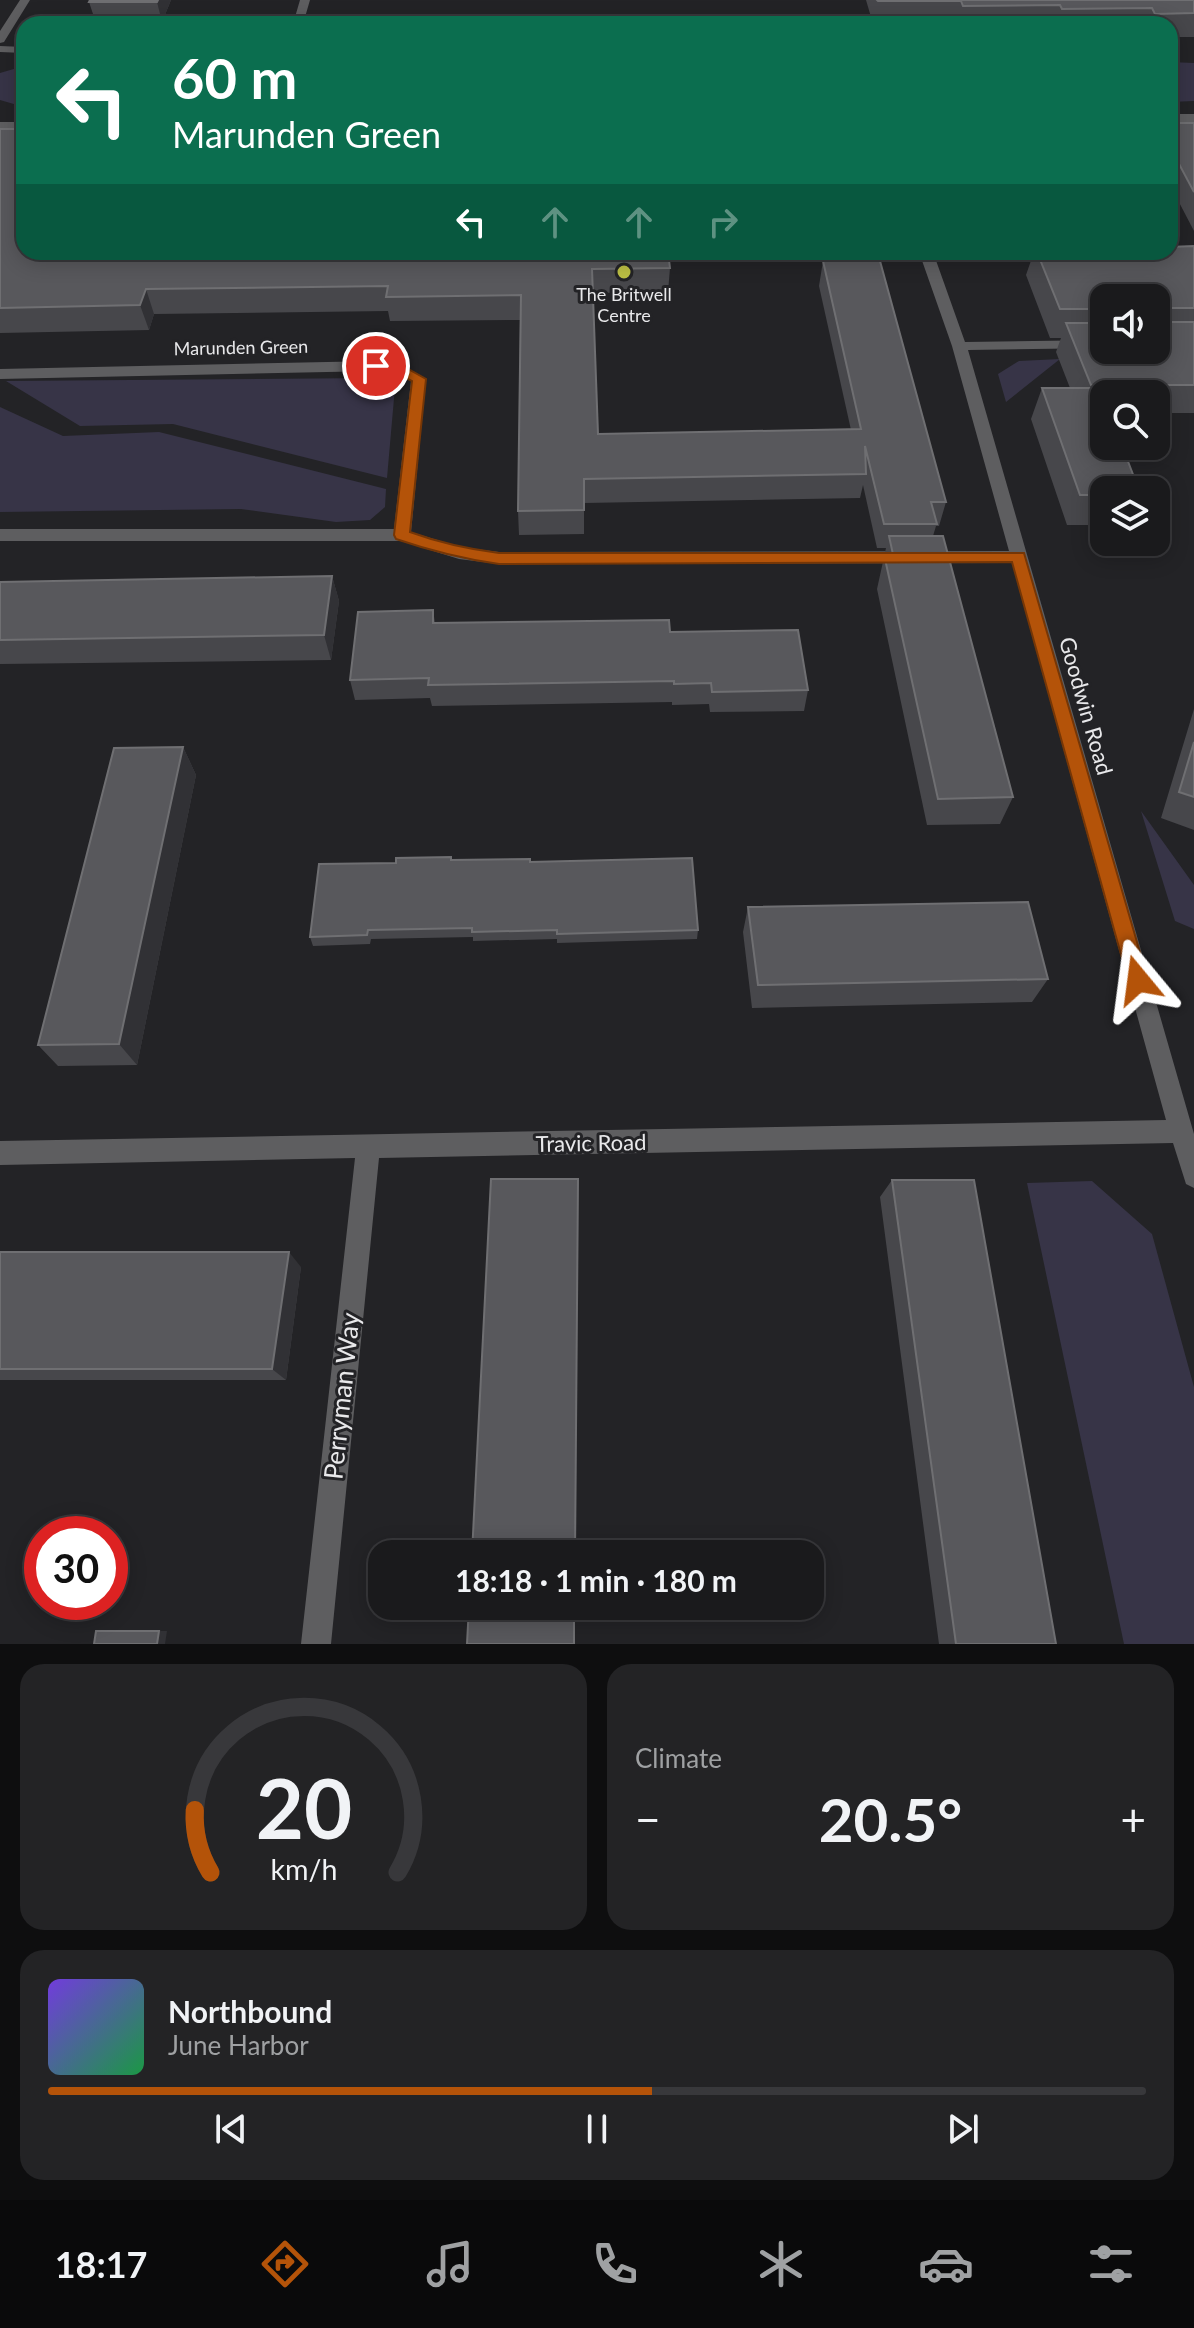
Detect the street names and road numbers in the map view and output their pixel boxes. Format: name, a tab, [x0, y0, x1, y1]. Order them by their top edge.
street label: Marunden Green	[174, 335, 308, 359]
street label: Goodwin Road	[1054, 634, 1119, 778]
street label: Travic Road	[535, 1128, 647, 1157]
street label: Perryman Way	[316, 1310, 366, 1481]

